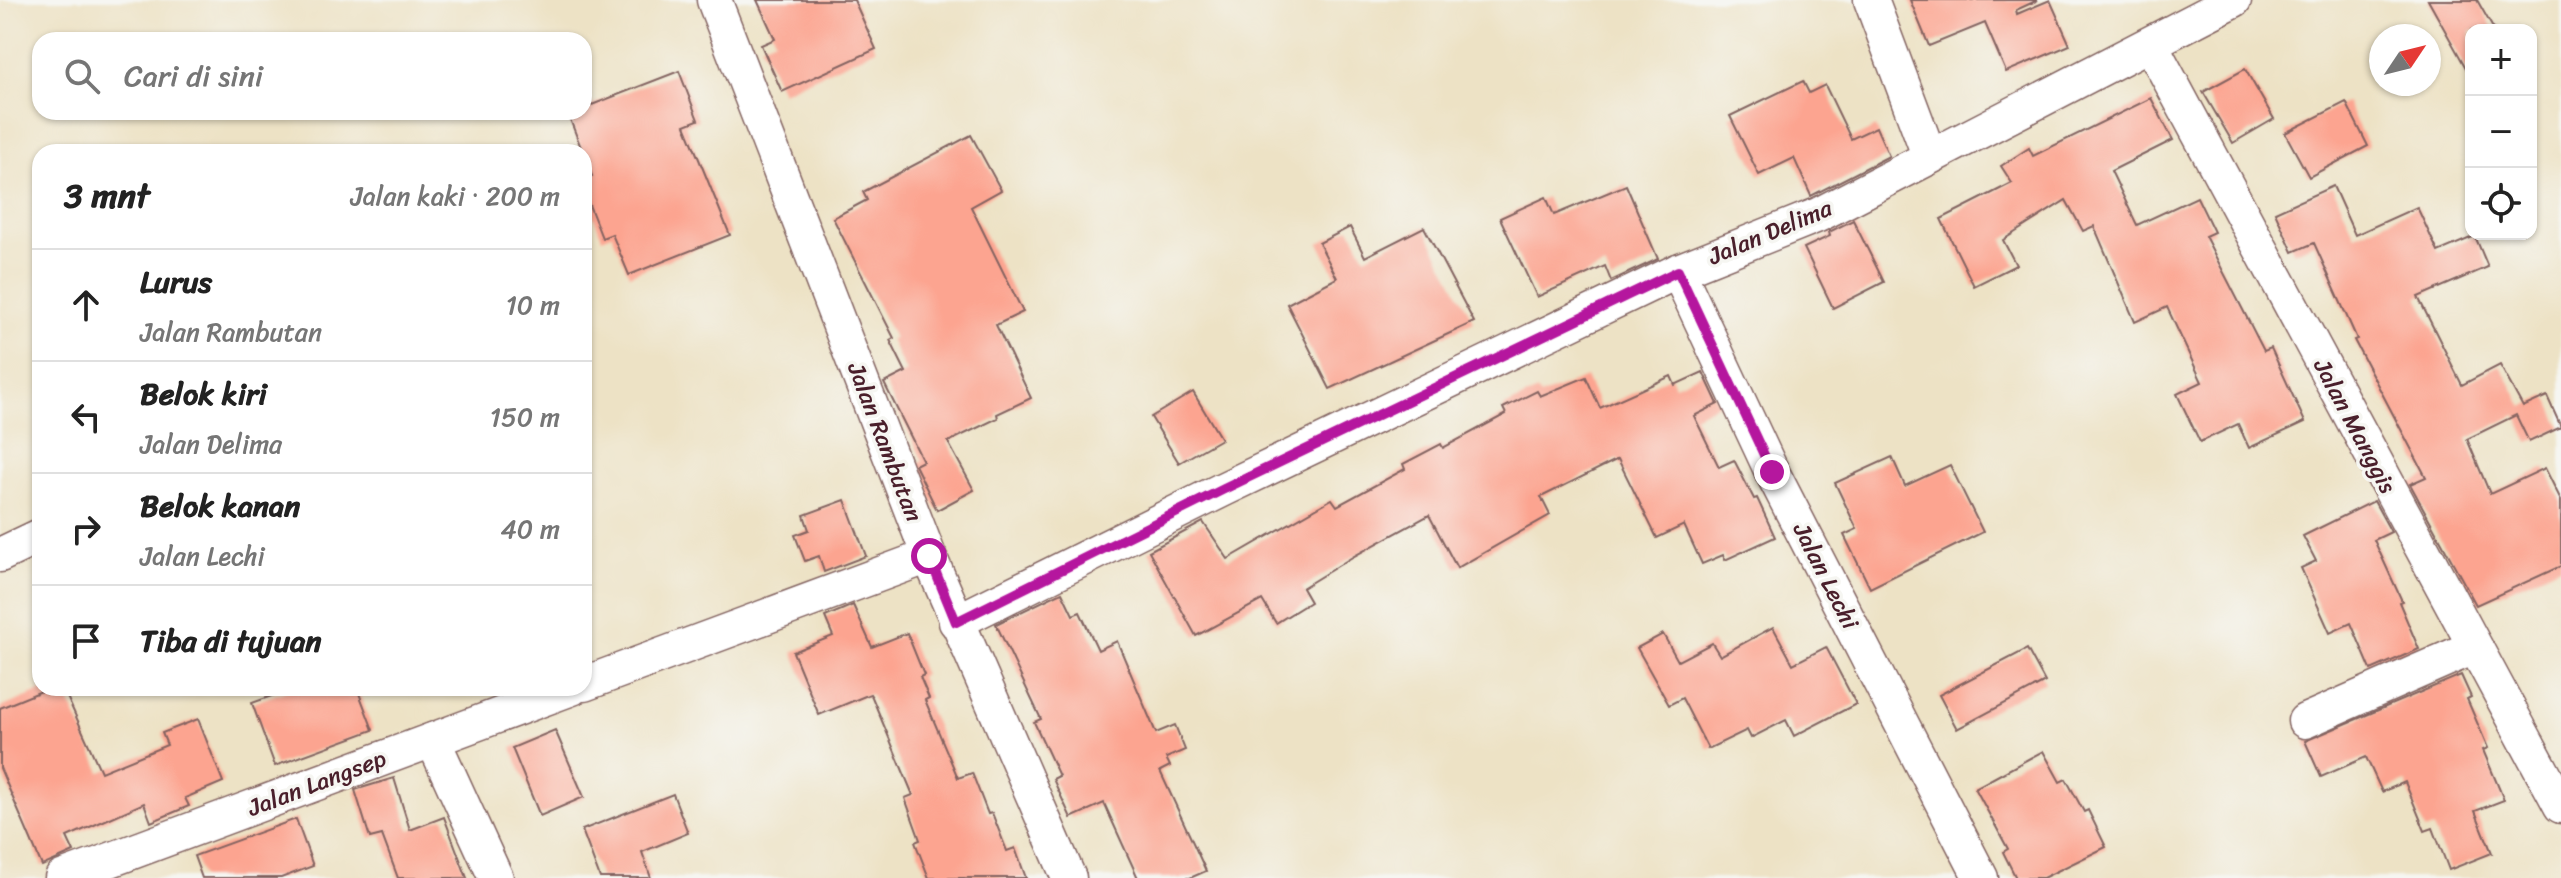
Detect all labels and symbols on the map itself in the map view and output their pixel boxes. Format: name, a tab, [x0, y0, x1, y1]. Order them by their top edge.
north arrow	[2369, 24, 2441, 96]
street label: Jalan Delima	[1700, 187, 1839, 277]
street label: Jalan Manggis	[2301, 350, 2408, 501]
street label: Jalan Rambutan	[835, 355, 935, 528]
route end	[1754, 454, 1790, 490]
street label: Jalan Lechi	[1781, 514, 1871, 638]
route start	[911, 538, 947, 574]
street label: Jalan Langsep	[241, 737, 393, 829]

